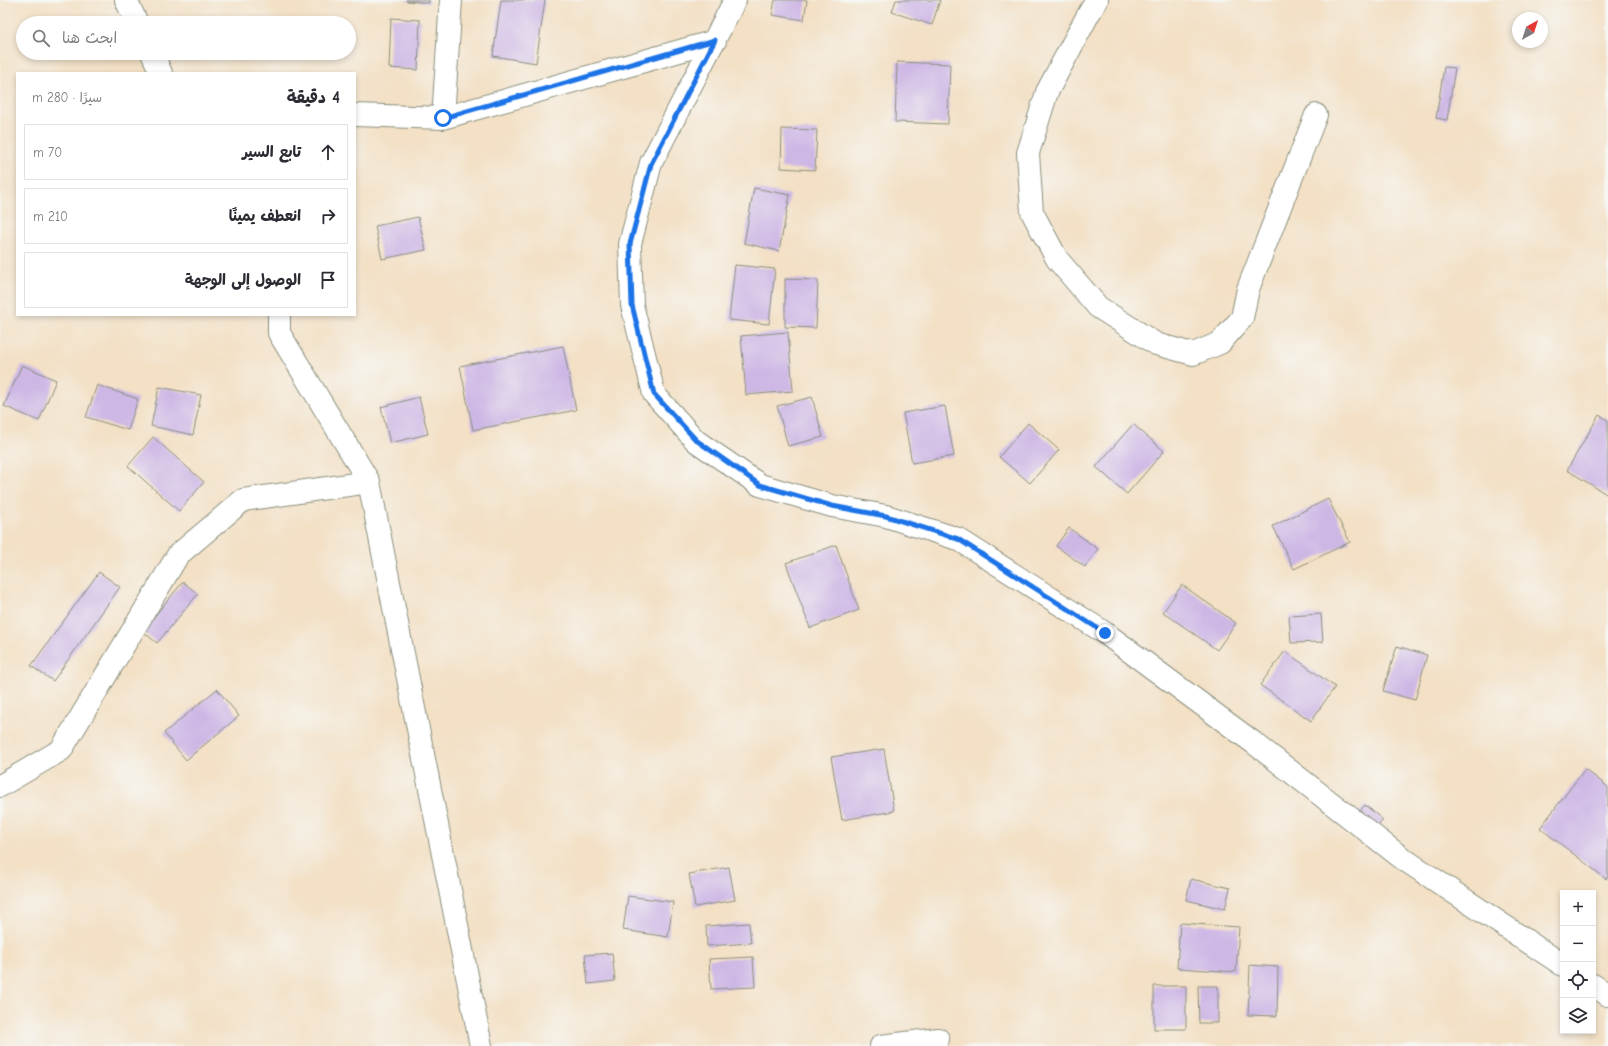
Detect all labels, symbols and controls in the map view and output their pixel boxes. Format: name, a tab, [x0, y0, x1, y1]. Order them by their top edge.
north arrow	[1512, 12, 1548, 48]
search box	[16, 16, 356, 60]
icon: search	[30, 27, 52, 49]
text: ابحث هنا	[62, 29, 117, 47]
text: 4 دقيقة	[287, 88, 340, 107]
text: سيرًا · 280 m	[32, 90, 102, 105]
route start	[434, 109, 452, 127]
icon: ahead	[317, 141, 339, 163]
text: تابع السير	[242, 143, 301, 161]
text: 70 m	[33, 145, 62, 160]
icon: right	[317, 205, 339, 227]
text: انعطف يمينًا	[229, 207, 301, 225]
text: 210 m	[33, 209, 68, 224]
icon: arrive	[317, 269, 339, 291]
text: الوصول إلى الوجهة	[185, 271, 301, 289]
route end	[1096, 624, 1114, 642]
map controls	[1560, 890, 1596, 1034]
button: +	[1560, 890, 1596, 926]
button: −	[1560, 926, 1596, 962]
button: locate	[1560, 962, 1596, 998]
button: layers	[1560, 998, 1596, 1034]

